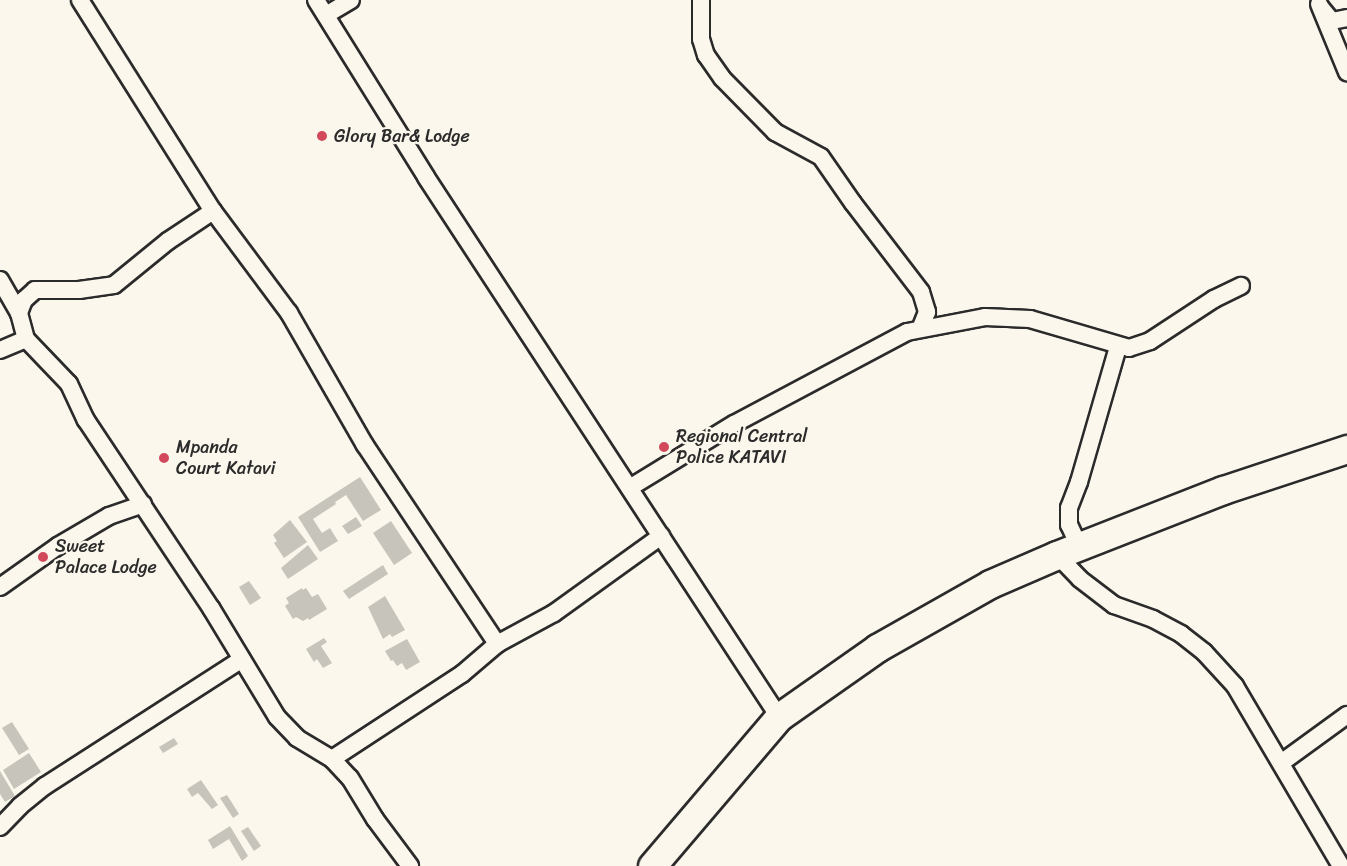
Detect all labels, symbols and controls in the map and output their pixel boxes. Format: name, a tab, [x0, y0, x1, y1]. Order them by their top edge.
place label: Glory Bar& Lodge	[334, 125, 470, 147]
marker: Glory Bar& Lodge	[315, 129, 329, 143]
place label: Regional Central Police KATAVI	[676, 426, 807, 468]
place label: Mpanda Court Katavi	[176, 437, 276, 480]
marker: Regional Central Police KATAVI	[657, 440, 671, 454]
marker: Mpanda Court Katavi	[157, 451, 171, 465]
place label: Sweet Palace Lodge	[55, 536, 157, 578]
marker: Sweet Palace Lodge	[36, 550, 50, 564]

